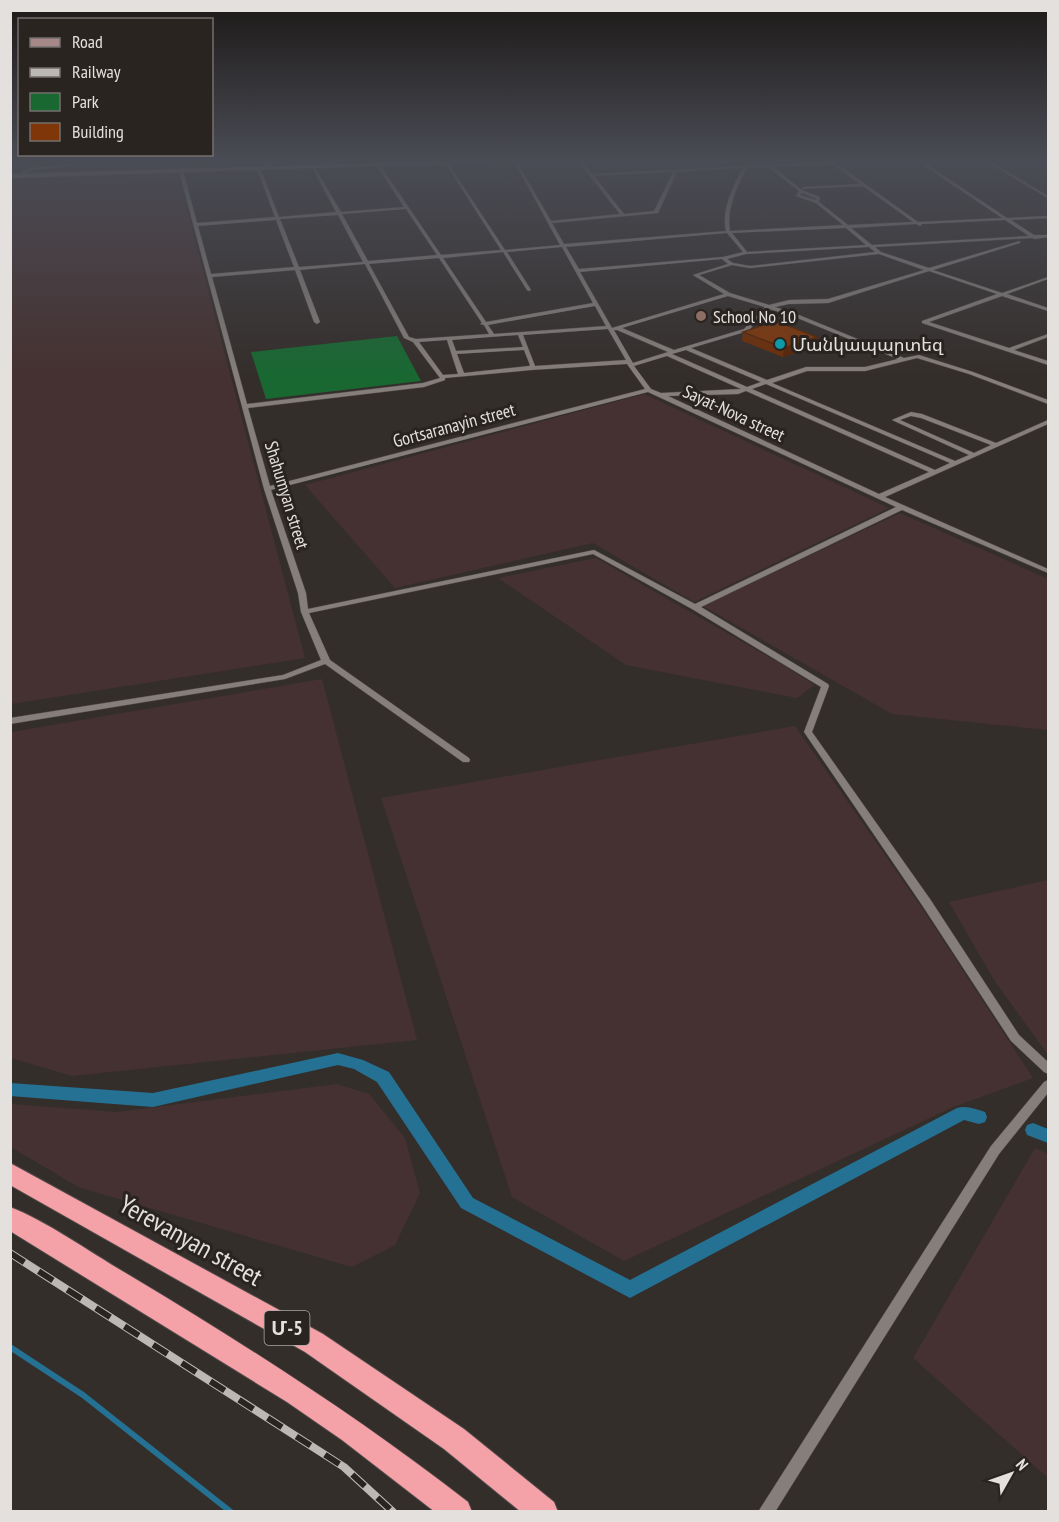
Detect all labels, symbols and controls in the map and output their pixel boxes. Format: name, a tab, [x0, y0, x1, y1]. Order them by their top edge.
legend	[18, 18, 213, 156]
text: Road	[72, 30, 103, 53]
text: Railway	[72, 60, 121, 83]
text: Park	[72, 90, 99, 113]
text: Building	[72, 120, 124, 143]
place label: School No 10	[713, 305, 796, 328]
marker: School No 10	[694, 309, 708, 323]
place label: Մանկապարտեզ	[792, 333, 944, 356]
marker: Մանկապարտեզ	[773, 337, 787, 351]
street label: Sayat-Nova street	[679, 379, 789, 447]
street label: Gortsaranayin street	[390, 398, 518, 452]
street label: Shahumyan street	[260, 438, 314, 552]
street label: Yerevanyan street	[114, 1187, 268, 1293]
road number: Մ-5	[264, 1311, 310, 1345]
north arrow	[981, 1444, 1041, 1504]
text: N	[1012, 1455, 1033, 1474]

